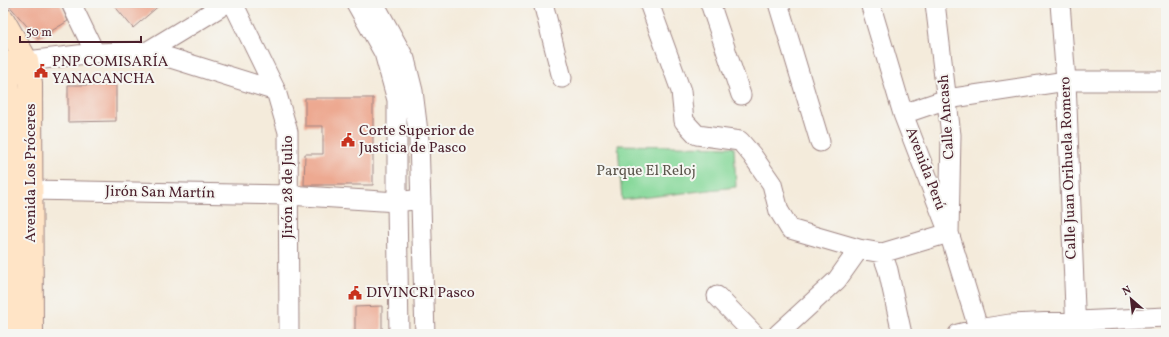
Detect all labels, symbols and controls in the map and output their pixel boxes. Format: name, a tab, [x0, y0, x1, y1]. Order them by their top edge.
scale bar	[20, 18, 141, 44]
text: 50 m	[26, 25, 52, 41]
place label: PNP COMISARÍA YANACANCHA	[52, 52, 169, 90]
public building icon: PNP COMISARÍA YANACANCHA	[33, 63, 49, 79]
street label: Calle Ancash	[934, 74, 960, 160]
street label: Calle Juan Orihuela Romero	[1055, 76, 1083, 260]
street label: Avenida Los Próceres	[21, 103, 42, 243]
place label: Corte Superior de Justicia de Pasco	[359, 121, 474, 159]
street label: Avenida Perú	[900, 125, 950, 213]
public building icon: Corte Superior de Justicia de Pasco	[340, 132, 356, 148]
street label: Jirón 28 de Julio	[278, 135, 299, 239]
park label: Parque El Reloj	[596, 161, 696, 182]
street label: Jirón San Martín	[105, 182, 215, 204]
north arrow	[1111, 279, 1151, 319]
place label: DIVINCRI Pasco	[366, 283, 475, 304]
text: N	[1120, 283, 1134, 300]
public building icon: DIVINCRI Pasco	[347, 285, 363, 301]

